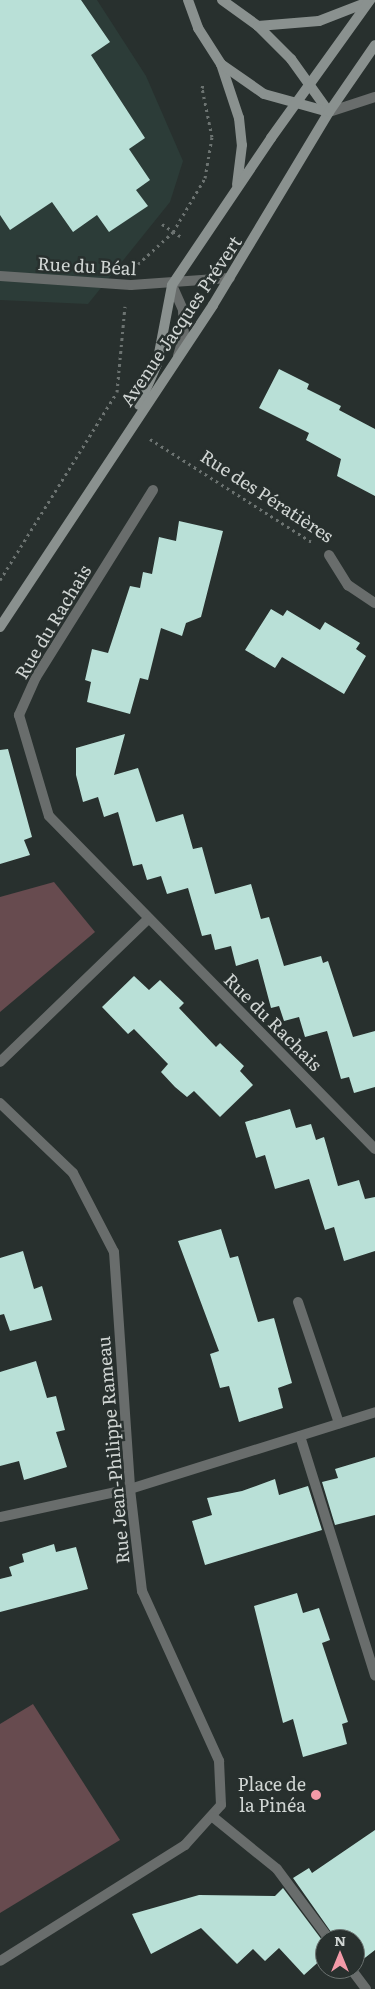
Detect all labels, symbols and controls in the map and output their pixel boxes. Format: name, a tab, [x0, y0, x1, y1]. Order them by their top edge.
street label: Avenue Jacques Prévert	[116, 232, 246, 410]
street label: Rue du Béal	[37, 253, 137, 279]
street label: Rue des Pératières	[197, 445, 337, 547]
street label: Rue du Rachais	[10, 561, 96, 683]
street label: Rue du Rachais	[220, 969, 326, 1075]
street label: Rue Jean-Philippe Rameau	[92, 1335, 134, 1565]
place label: Place de la Pinéa	[238, 1774, 306, 1816]
marker: Place de la Pinéa	[310, 1789, 322, 1801]
north arrow	[315, 1929, 365, 1979]
text: N	[334, 1930, 346, 1950]

